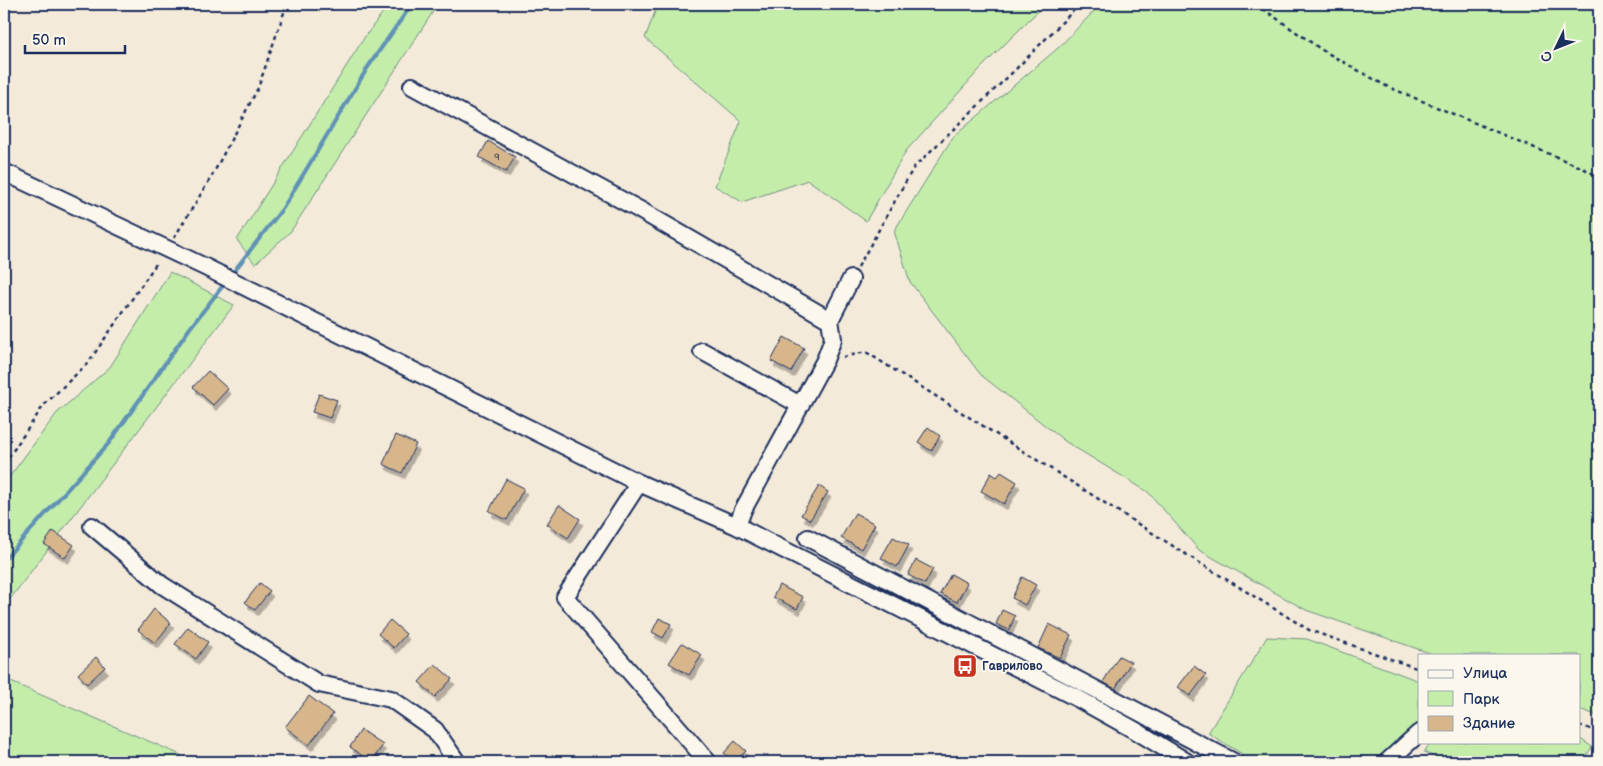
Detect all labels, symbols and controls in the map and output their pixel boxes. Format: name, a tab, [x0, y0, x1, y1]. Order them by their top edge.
scale bar	[25, 22, 125, 54]
north arrow	[1530, 22, 1580, 72]
text: 50 m	[32, 31, 66, 50]
text: С	[1537, 47, 1556, 66]
house number: 9	[494, 151, 500, 163]
bus stop icon: Гаврилово	[952, 653, 978, 679]
legend	[1418, 654, 1580, 744]
place label: Гаврилово	[982, 659, 1043, 674]
text: Улица	[1463, 664, 1508, 683]
text: Парк	[1463, 690, 1500, 709]
text: Здание	[1463, 714, 1515, 733]

